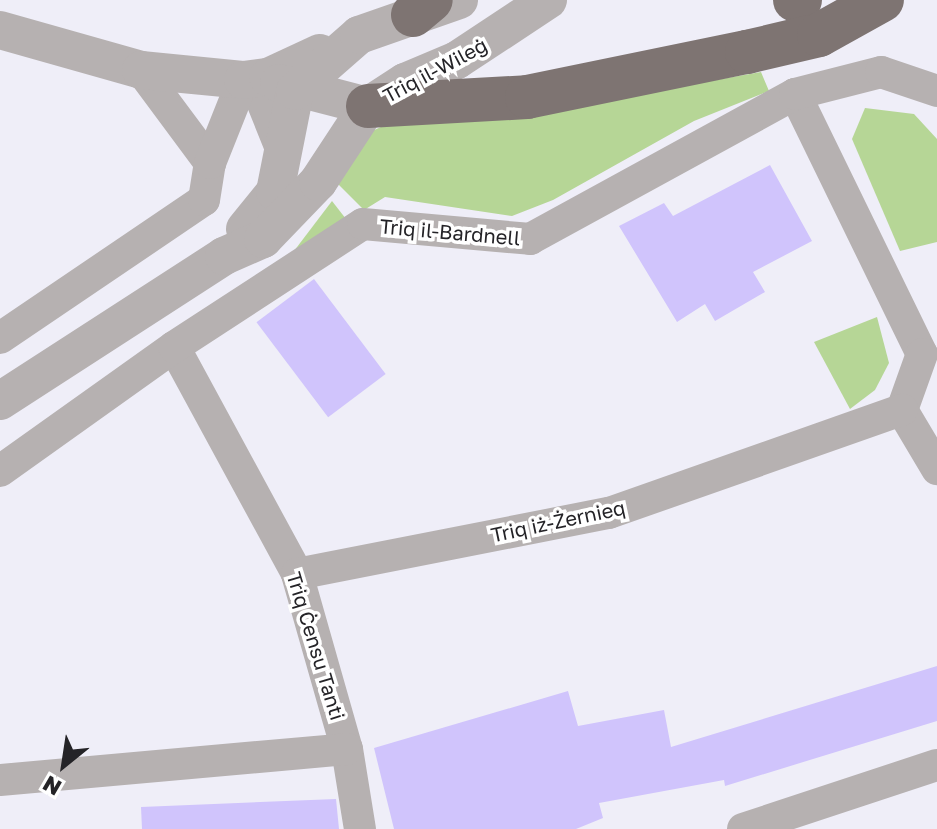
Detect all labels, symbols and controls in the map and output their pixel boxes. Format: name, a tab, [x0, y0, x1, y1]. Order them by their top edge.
street label: Triq il-Wileġ	[379, 33, 491, 107]
street label: Triq il-Bardnell	[379, 214, 521, 250]
street label: Triq iż-Żernieq	[489, 495, 627, 547]
street label: Triq Ċensu Tanti	[282, 569, 350, 723]
north arrow	[24, 725, 104, 805]
text: N	[38, 770, 66, 802]

